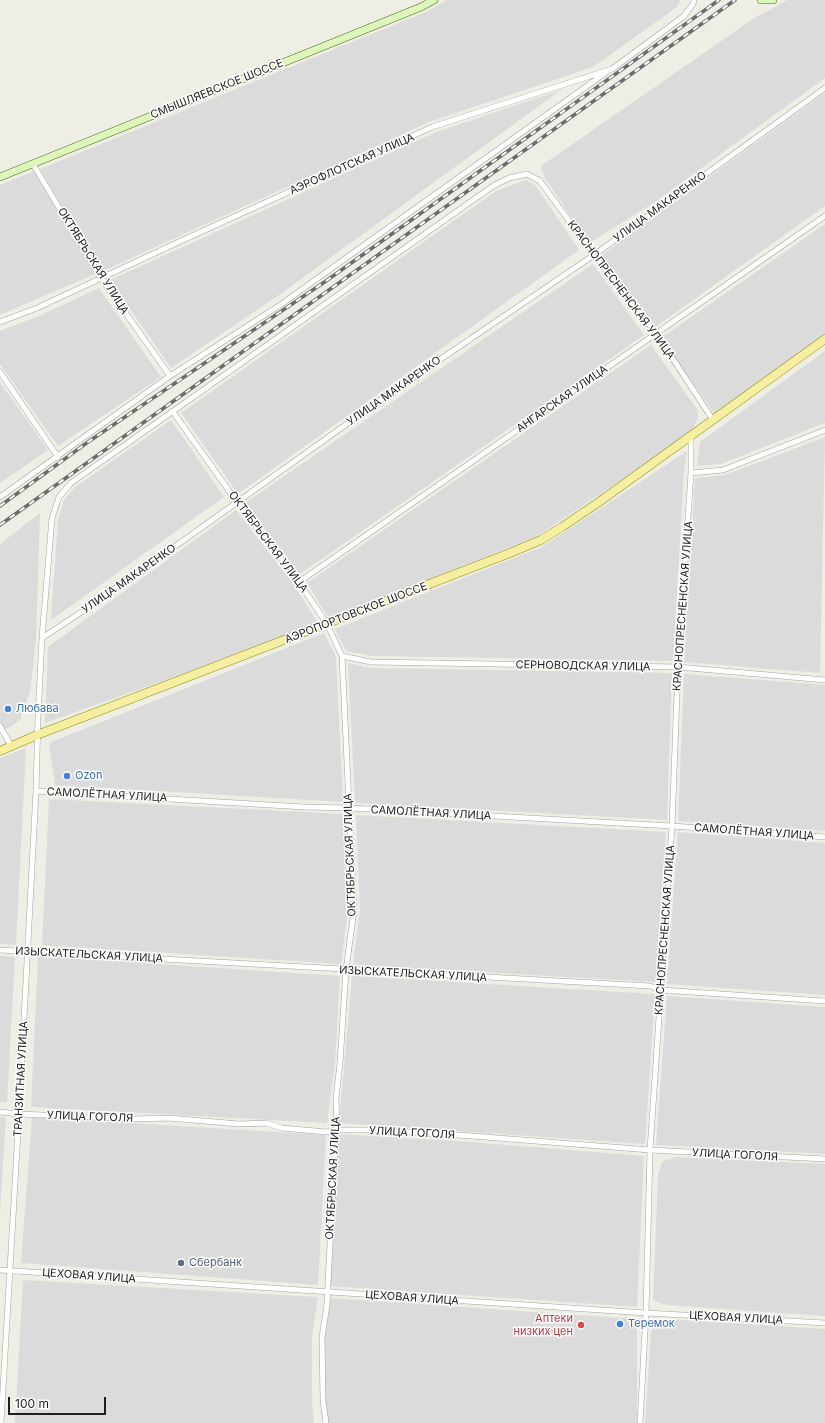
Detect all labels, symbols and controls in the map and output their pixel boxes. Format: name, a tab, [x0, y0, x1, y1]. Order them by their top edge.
street label: СМЫШЛЯЕВСКОЕ ШОССЕ	[149, 56, 285, 122]
street label: АЭРОФЛОТСКАЯ УЛИЦА	[288, 131, 416, 197]
street label: УЛИЦА МАКАРЕНКО	[611, 169, 709, 245]
street label: ОКТЯБРЬСКАЯ УЛИЦА	[55, 205, 131, 317]
street label: КРАСНОПРЕСНЕНСКАЯ УЛИЦА	[564, 218, 678, 362]
street label: УЛИЦА МАКАРЕНКО	[344, 354, 444, 428]
street label: АНГАРСКАЯ УЛИЦА	[514, 363, 610, 435]
street label: ОКТЯБРЬСКАЯ УЛИЦА	[226, 489, 310, 595]
street label: КРАСНОПРЕСНЕНСКАЯ УЛИЦА	[670, 521, 696, 691]
street label: УЛИЦА МАКАРЕНКО	[79, 542, 179, 616]
street label: АЭРОПОРТОВСКОЕ ШОССЕ	[283, 580, 429, 646]
street label: СЕРНОВОДСКАЯ УЛИЦА	[515, 658, 651, 674]
place label: Любава	[16, 702, 59, 716]
marker: Любава	[3, 704, 13, 714]
place label: Ozon	[75, 769, 102, 783]
marker: Ozon	[62, 771, 72, 781]
street label: САМОЛЁТНАЯ УЛИЦА	[46, 785, 168, 805]
street label: ОКТЯБРЬСКАЯ УЛИЦА	[341, 793, 359, 917]
street label: САМОЛЁТНАЯ УЛИЦА	[370, 803, 492, 823]
street label: САМОЛЁТНАЯ УЛИЦА	[693, 821, 815, 843]
street label: КРАСНОПРЕСНЕНСКАЯ УЛИЦА	[652, 845, 678, 1015]
street label: ИЗЫСКАТЕЛЬСКАЯ УЛИЦА	[15, 945, 163, 965]
street label: ИЗЫСКАТЕЛЬСКАЯ УЛИЦА	[339, 964, 487, 984]
street label: ТРАНЗИТНАЯ УЛИЦА	[11, 1021, 31, 1137]
street label: УЛИЦА ГОГОЛЯ	[47, 1109, 133, 1125]
street label: ОКТЯБРЬСКАЯ УЛИЦА	[323, 1116, 343, 1240]
street label: УЛИЦА ГОГОЛЯ	[369, 1124, 455, 1142]
street label: УЛИЦА ГОГОЛЯ	[692, 1146, 778, 1164]
place label: Сбербанк	[189, 1256, 242, 1270]
marker: Сбербанк	[176, 1258, 186, 1268]
street label: ЦЕХОВАЯ УЛИЦА	[42, 1266, 136, 1286]
street label: ЦЕХОВАЯ УЛИЦА	[365, 1288, 459, 1308]
street label: ЦЕХОВАЯ УЛИЦА	[689, 1309, 783, 1327]
place label: Аптеки низких цен	[514, 1312, 573, 1338]
place label: Теремок	[628, 1317, 675, 1331]
marker: Теремок	[615, 1319, 625, 1329]
marker: Аптеки низких цен	[576, 1320, 586, 1330]
scale bar	[10, 1389, 108, 1415]
text: 100 m	[15, 1396, 49, 1411]

